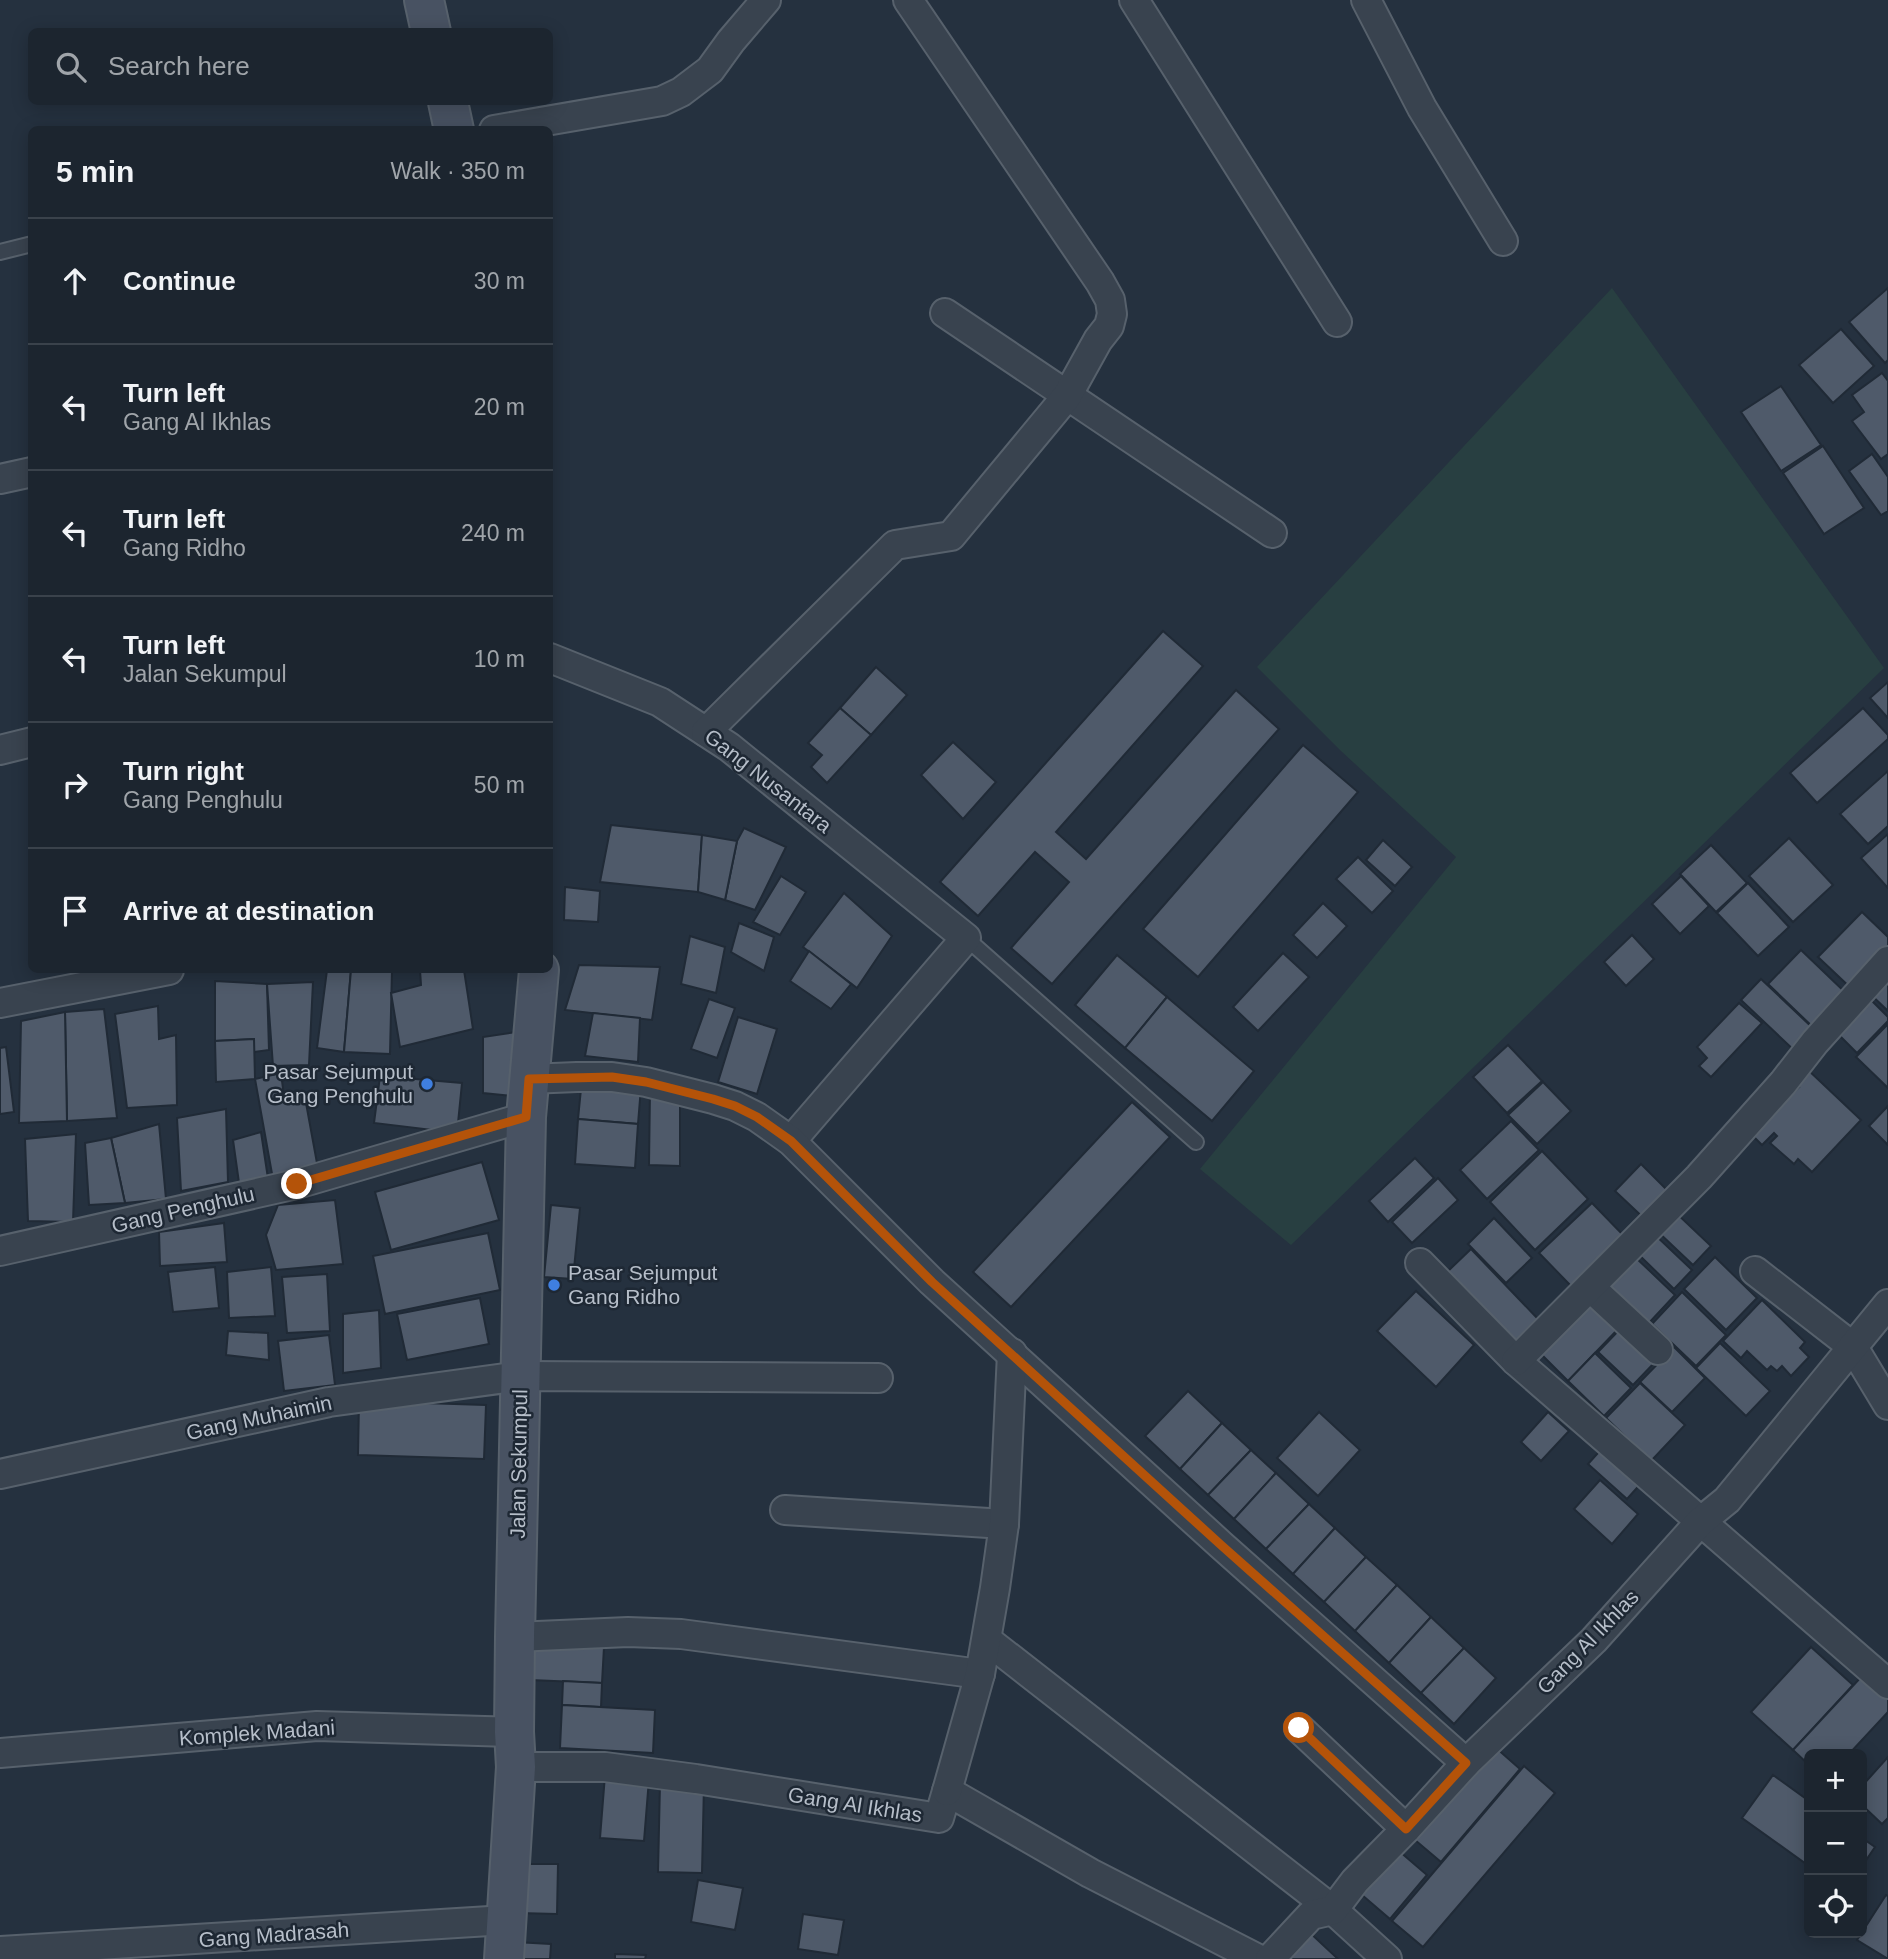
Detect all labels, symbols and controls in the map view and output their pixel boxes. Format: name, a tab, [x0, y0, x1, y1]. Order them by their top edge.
search box	[28, 28, 553, 105]
icon: search	[52, 48, 90, 86]
text: Search here	[108, 51, 250, 81]
text: 5 min	[56, 155, 134, 188]
text: Walk · 350 m	[390, 158, 525, 184]
icon: ahead	[56, 262, 94, 300]
text: Continue	[123, 266, 236, 296]
text: 30 m	[474, 268, 525, 294]
text: Turn left	[123, 378, 225, 408]
icon: left	[56, 388, 94, 426]
text: 20 m	[474, 394, 525, 420]
text: Gang Al Ikhlas	[123, 409, 271, 435]
text: Turn left	[123, 504, 225, 534]
icon: left	[56, 514, 94, 552]
text: 240 m	[461, 520, 525, 546]
text: Gang Ridho	[123, 535, 246, 561]
text: Turn left	[123, 630, 225, 660]
icon: left	[56, 640, 94, 678]
text: 10 m	[474, 646, 525, 672]
text: Jalan Sekumpul	[123, 661, 287, 687]
street label: Gang Nusantara	[701, 724, 836, 837]
text: Turn right	[123, 756, 244, 786]
icon: right	[56, 766, 94, 804]
text: 50 m	[474, 772, 525, 798]
text: Gang Penghulu	[123, 787, 283, 813]
icon: arrive	[56, 892, 94, 930]
text: Arrive at destination	[123, 896, 374, 926]
place label: Pasar Sejumput Gang Penghulu	[264, 1060, 413, 1107]
marker: Pasar Sejumput Gang Penghulu	[419, 1076, 435, 1092]
route end	[281, 1168, 312, 1199]
street label: Gang Penghulu	[109, 1182, 257, 1237]
place label: Pasar Sejumput Gang Ridho	[568, 1261, 718, 1308]
marker: Pasar Sejumput Gang Ridho	[546, 1277, 562, 1293]
street label: Jalan Sekumpul	[506, 1389, 531, 1539]
street label: Gang Muhaimin	[184, 1391, 334, 1444]
street label: Gang Al Ikhlas	[1532, 1585, 1643, 1698]
route start	[1283, 1712, 1314, 1743]
street label: Komplek Madani	[178, 1716, 336, 1749]
map controls	[1804, 1749, 1867, 1938]
button: +	[1804, 1749, 1867, 1812]
street label: Gang Al Ikhlas	[786, 1783, 924, 1826]
button: −	[1804, 1812, 1867, 1875]
button: locate	[1804, 1875, 1867, 1938]
street label: Gang Madrasah	[198, 1918, 350, 1951]

